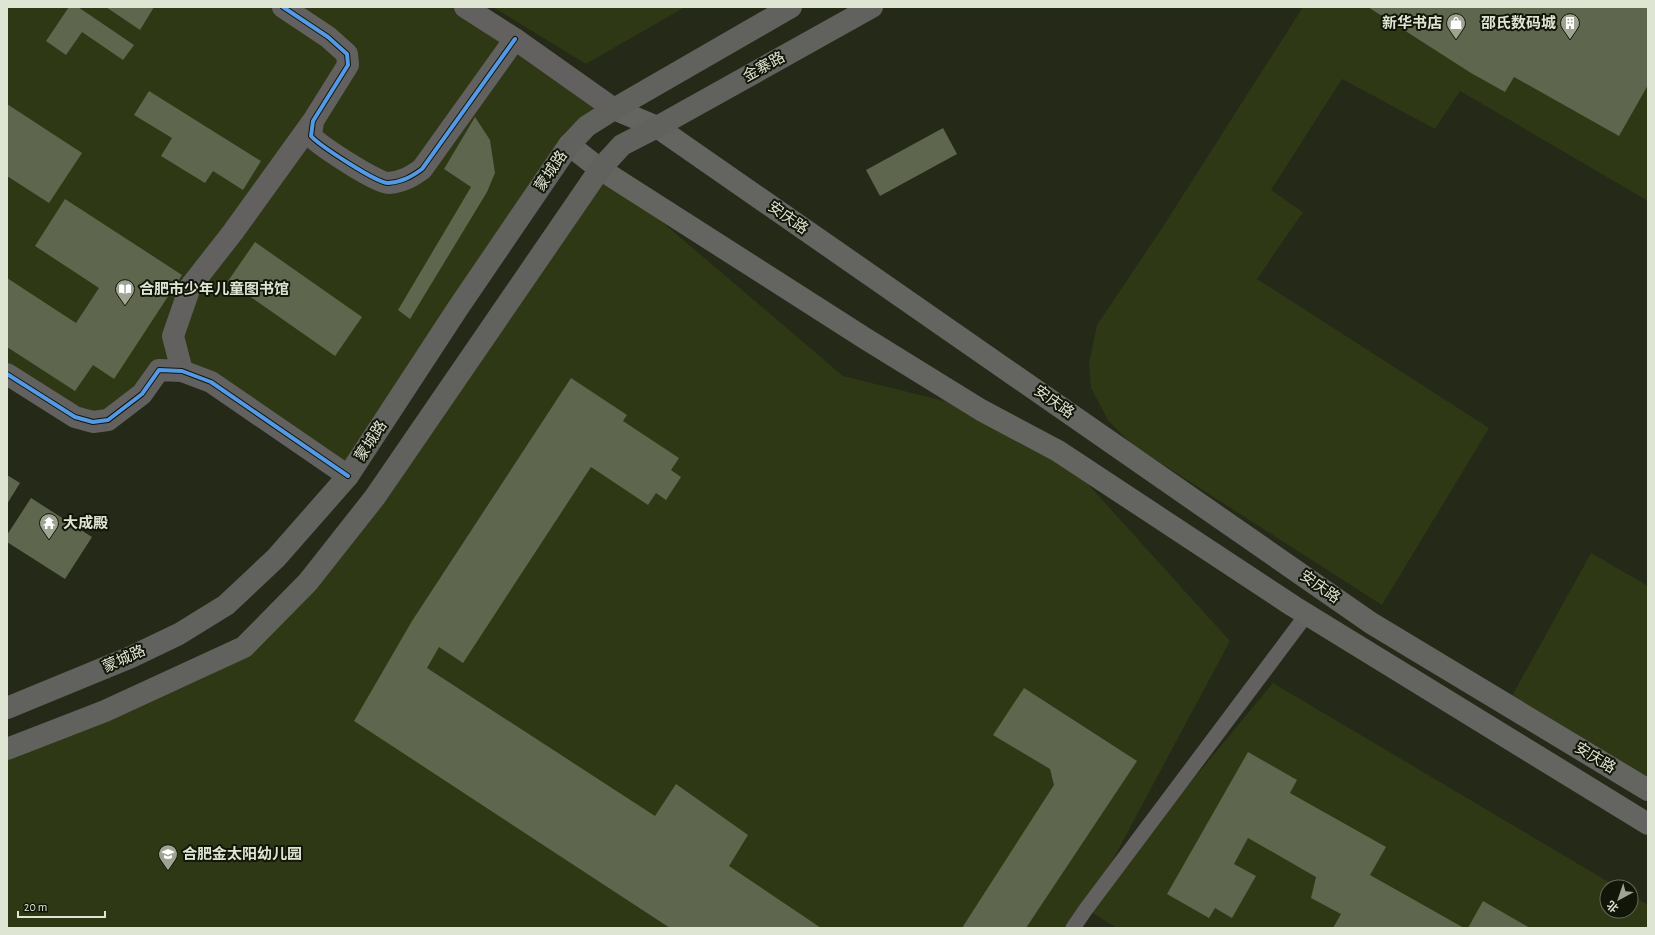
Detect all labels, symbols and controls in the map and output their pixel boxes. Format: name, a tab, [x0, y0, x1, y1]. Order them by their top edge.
shop icon: 新华书店	[1445, 12, 1467, 40]
building icon: 邵氏数码城	[1559, 12, 1581, 40]
place label: 新华书店	[1382, 14, 1442, 31]
place label: 邵氏数码城	[1481, 14, 1556, 31]
street label: 金寨路	[740, 49, 787, 84]
street label: 蒙城路	[531, 147, 570, 194]
street label: 安庆路	[765, 198, 811, 237]
library icon: 合肥市少年儿童图书馆	[114, 278, 136, 306]
place label: 合肥市少年儿童图书馆	[139, 280, 289, 297]
street label: 安庆路	[1031, 382, 1077, 421]
street label: 蒙城路	[351, 417, 390, 464]
temple icon: 大成殿	[38, 512, 60, 540]
place label: 大成殿	[63, 514, 108, 531]
street label: 安庆路	[1297, 567, 1343, 606]
street label: 蒙城路	[100, 641, 148, 675]
street label: 安庆路	[1572, 739, 1619, 776]
school or university icon: 合肥金太阳幼儿园	[157, 843, 179, 871]
place label: 合肥金太阳幼儿园	[182, 845, 302, 862]
north arrow	[1599, 879, 1639, 919]
scale bar	[18, 893, 105, 919]
text: 北	[1605, 899, 1621, 914]
text: 20 m	[24, 901, 47, 913]

